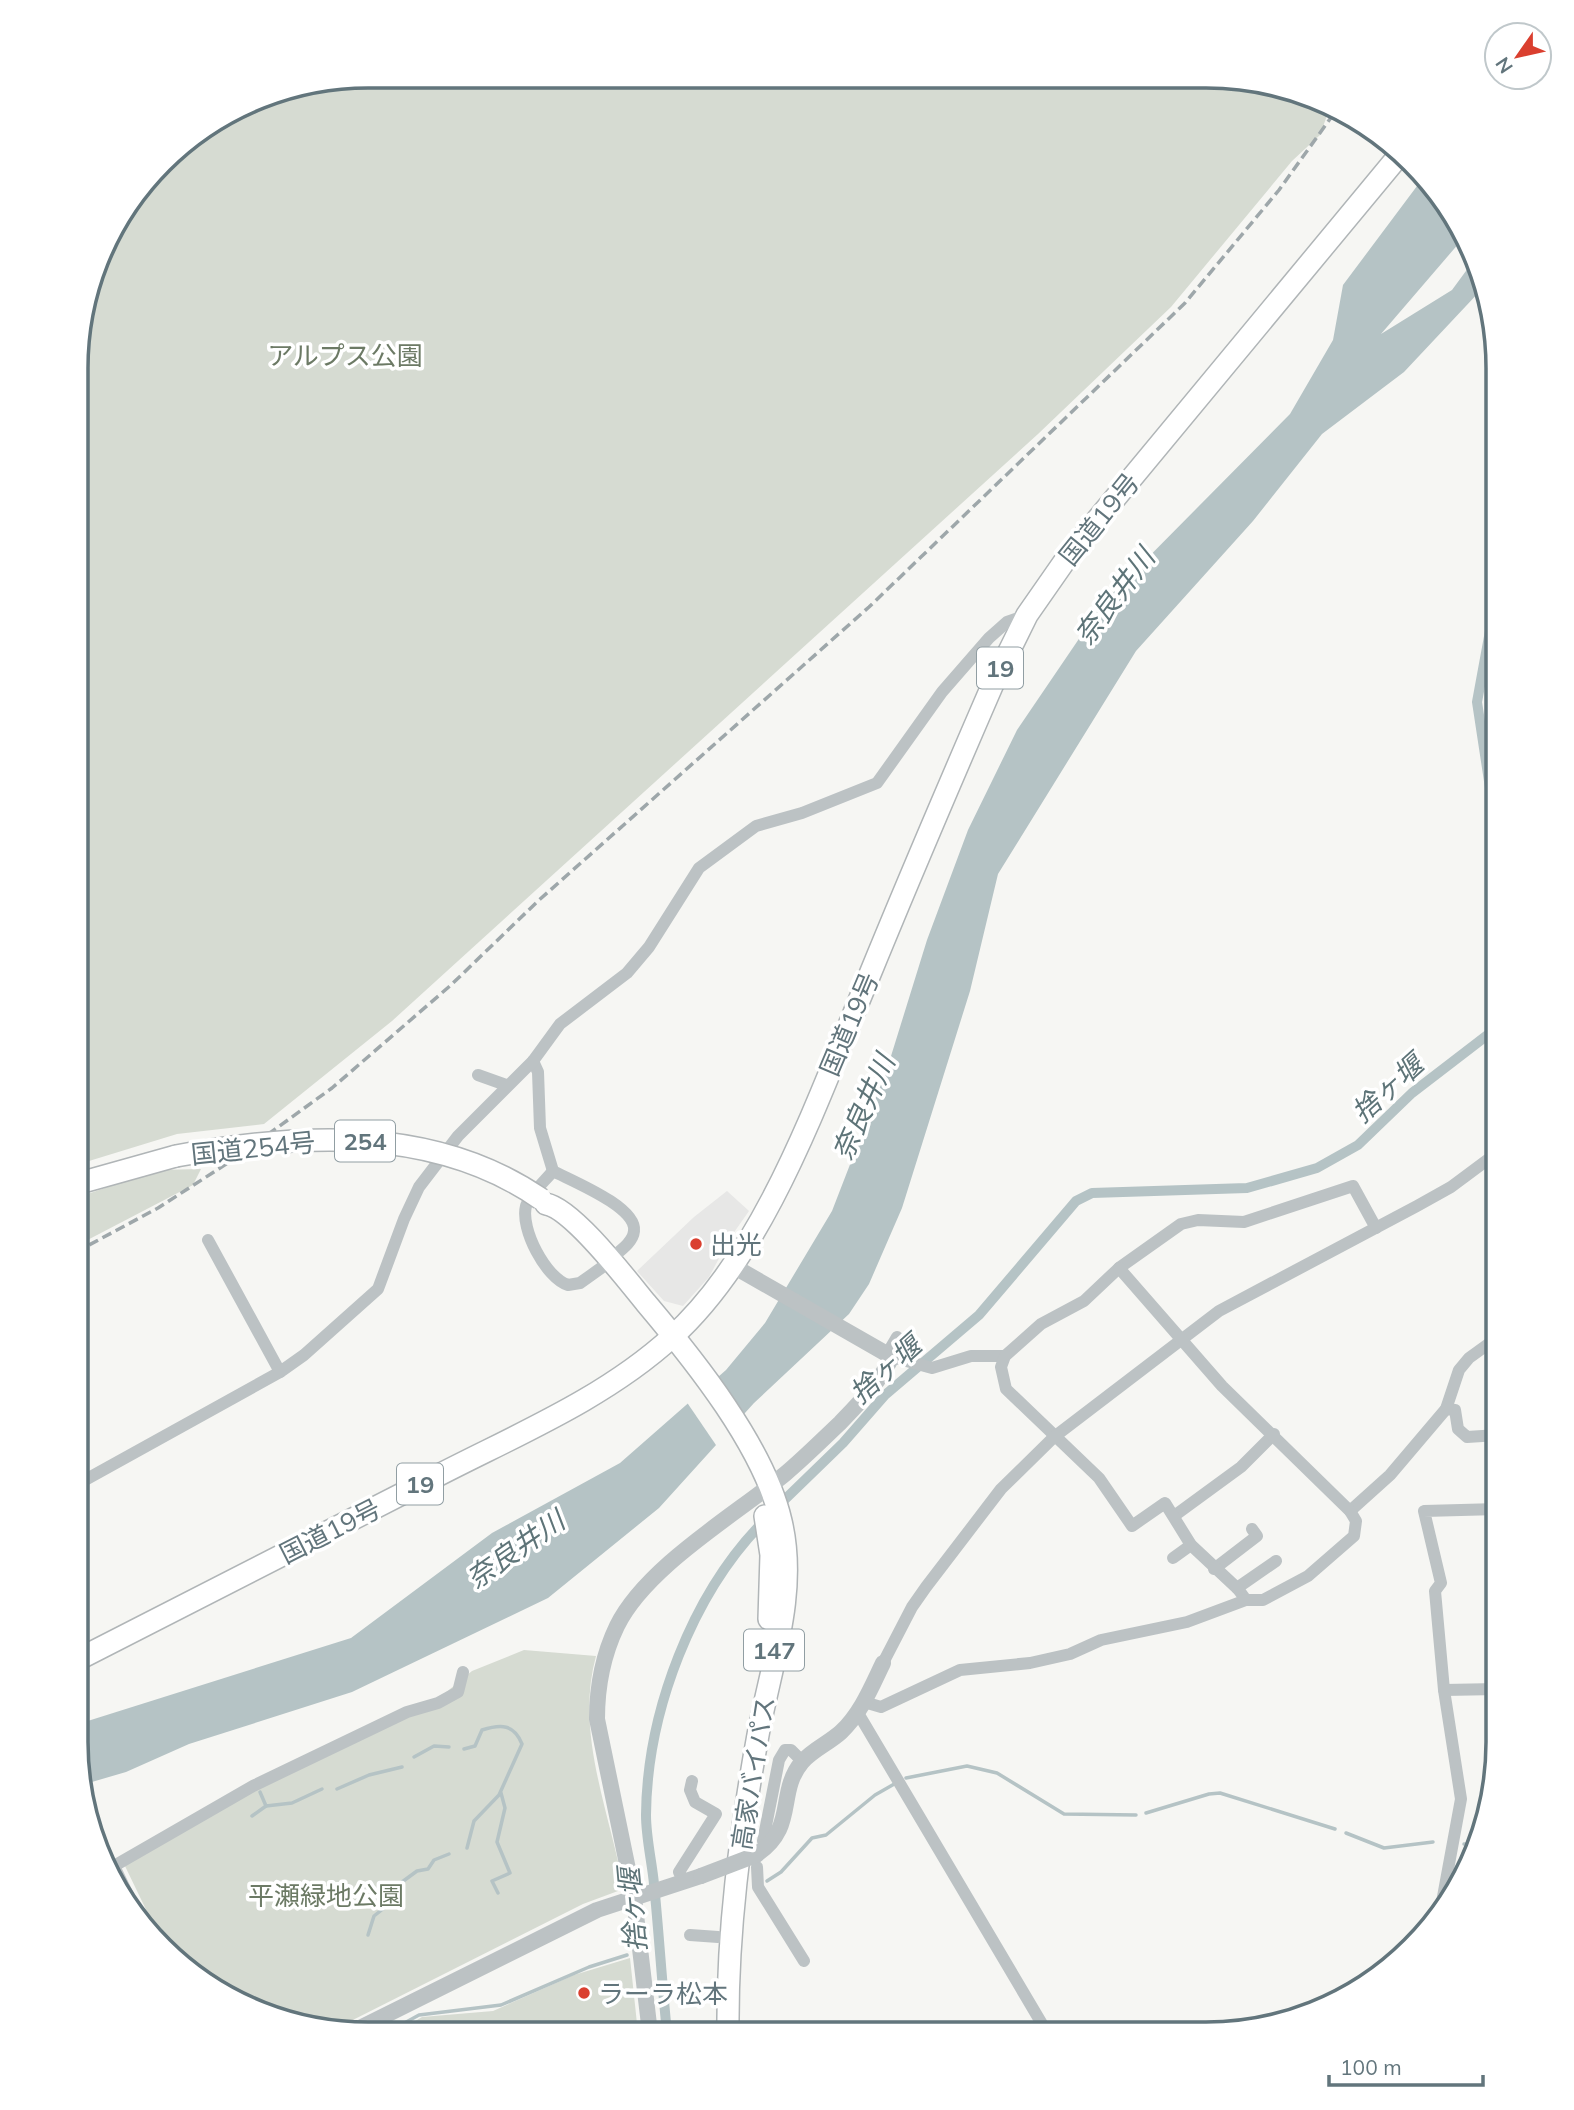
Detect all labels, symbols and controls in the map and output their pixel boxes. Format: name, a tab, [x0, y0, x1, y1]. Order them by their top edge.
north arrow	[1483, 21, 1553, 91]
text: N	[1490, 53, 1518, 78]
park label: アルプス公園	[267, 339, 423, 372]
street label: 国道19号	[1052, 466, 1146, 572]
water label: 奈良井川	[1066, 538, 1163, 651]
road number: 19	[977, 648, 1023, 688]
street label: 国道19号	[812, 967, 886, 1081]
water label: 捨ヶ堰	[1344, 1044, 1434, 1129]
water label: 奈良井川	[824, 1046, 903, 1165]
road number: 254	[335, 1120, 395, 1162]
street label: 国道254号	[189, 1125, 317, 1171]
place label: 出光	[710, 1228, 762, 1261]
marker: 出光	[688, 1236, 704, 1252]
water label: 捨ヶ堰	[842, 1325, 932, 1410]
road number: 19	[397, 1464, 443, 1504]
street label: 国道19号	[274, 1492, 386, 1570]
water label: 奈良井川	[459, 1501, 573, 1595]
road number: 147	[744, 1630, 804, 1670]
street label: 高家バイパス	[725, 1694, 781, 1852]
water label: 捨ヶ堰	[610, 1862, 653, 1953]
park label: 平瀬緑地公園	[248, 1879, 404, 1912]
place label: ラーラ松本	[598, 1977, 728, 2010]
marker: ラーラ松本	[576, 1985, 592, 2001]
scale bar	[1329, 2044, 1483, 2088]
text: 100 m	[1340, 2054, 1402, 2080]

